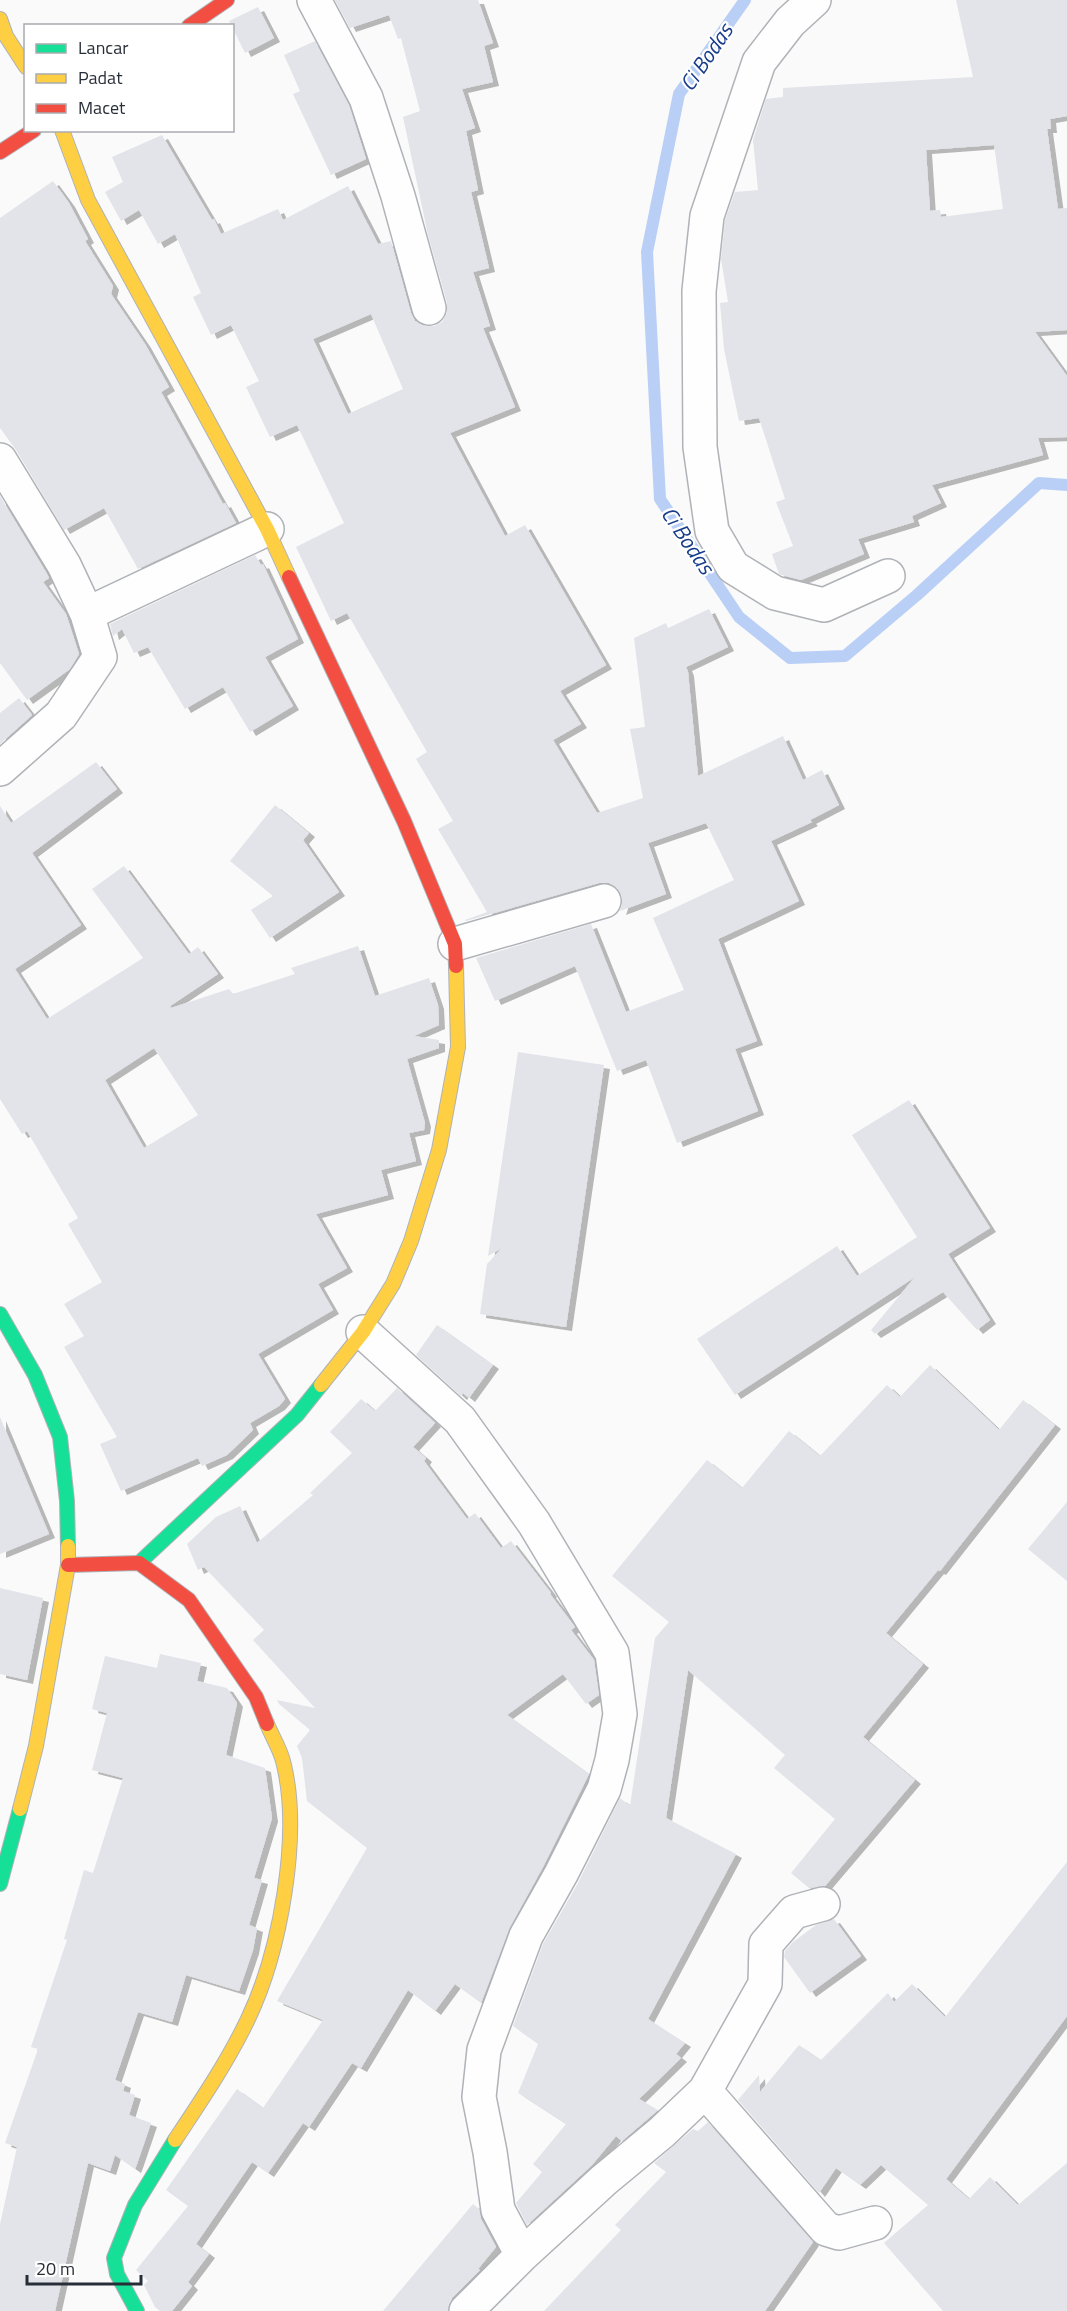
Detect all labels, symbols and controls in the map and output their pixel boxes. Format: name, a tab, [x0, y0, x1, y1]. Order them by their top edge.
water label: Ci Bodas	[671, 15, 742, 98]
legend	[24, 24, 234, 132]
text: Lancar	[78, 34, 128, 61]
text: Padat	[78, 64, 123, 91]
text: Macet	[78, 94, 126, 121]
water label: Ci Bodas	[653, 499, 724, 582]
scale bar	[27, 2248, 141, 2286]
text: 20 m	[36, 2255, 75, 2282]

